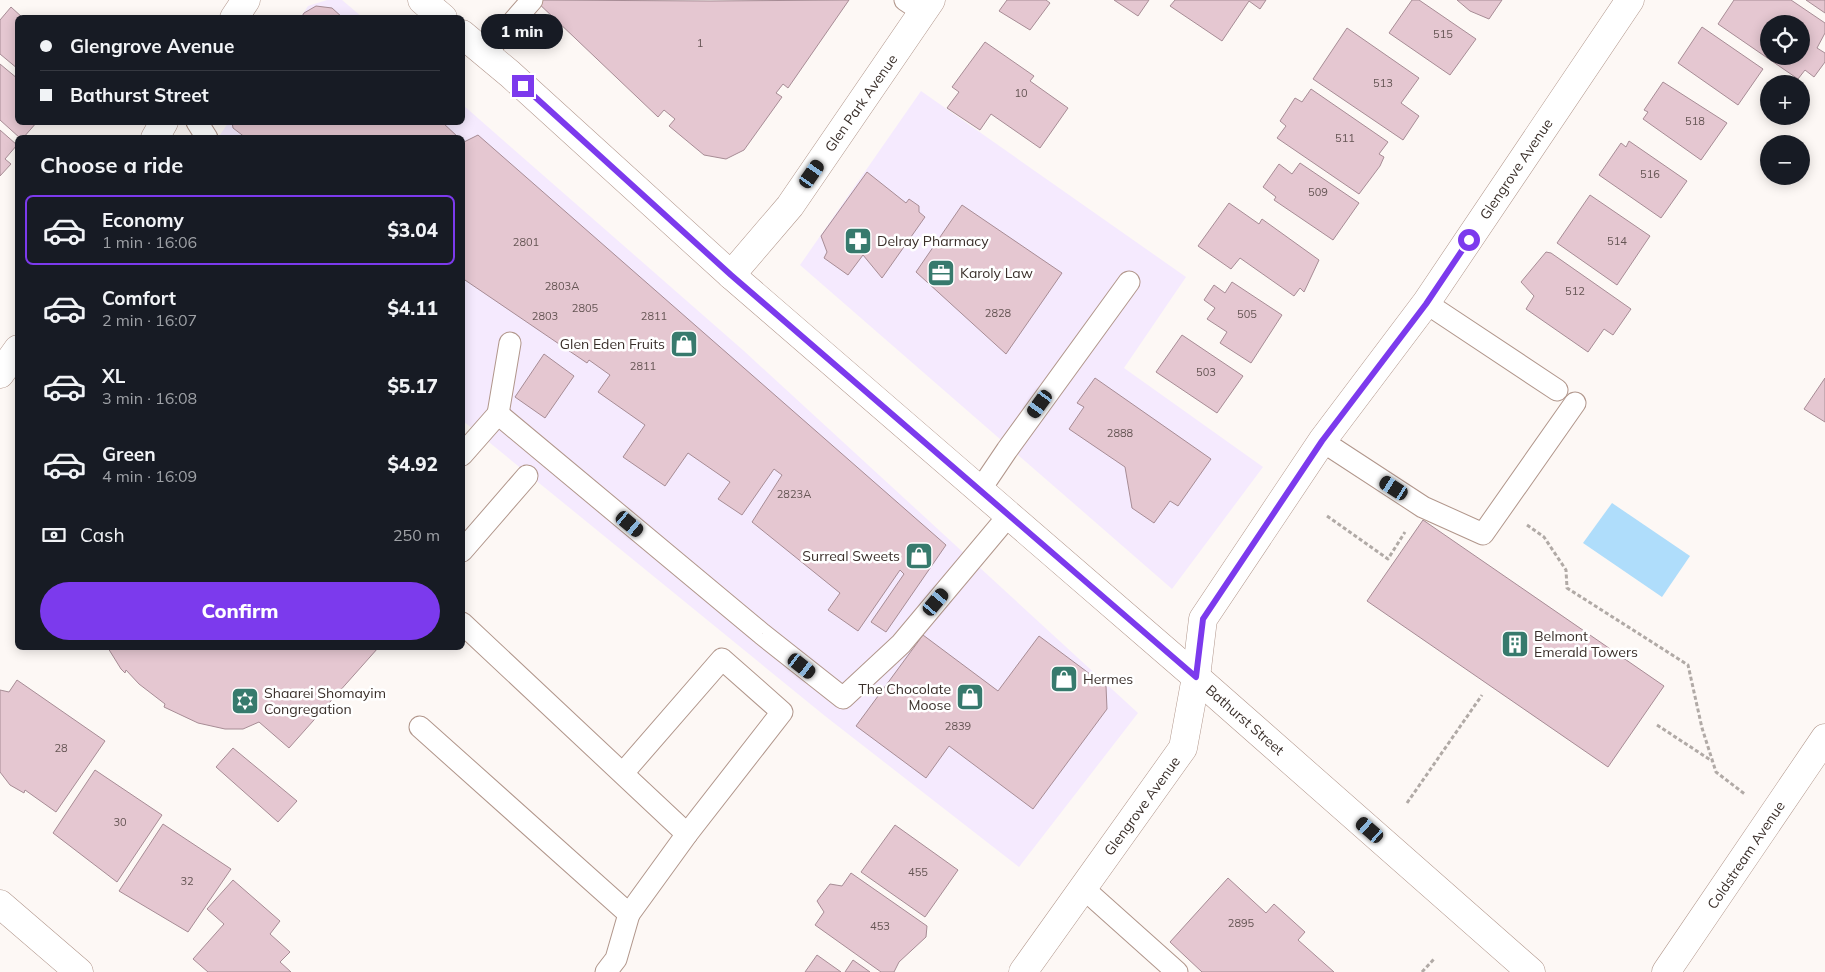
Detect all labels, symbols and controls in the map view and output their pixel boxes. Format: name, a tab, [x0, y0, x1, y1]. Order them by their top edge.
callout: 1 min	[482, 13, 564, 48]
map controls	[1760, 15, 1810, 185]
button: locate	[1760, 15, 1810, 65]
text: 1 min	[501, 21, 543, 41]
house number: 515	[1433, 27, 1453, 41]
text: Glengrove Avenue	[70, 34, 234, 58]
house number: 1	[697, 36, 703, 50]
street label: Glen Park Avenue	[821, 51, 901, 155]
route end	[512, 75, 534, 97]
button: +	[1760, 75, 1810, 125]
house number: 513	[1373, 76, 1393, 90]
text: Bathurst Street	[70, 83, 209, 107]
house number: 10	[1014, 86, 1028, 100]
house number: 518	[1685, 114, 1705, 128]
street label: Glengrove Avenue	[1476, 115, 1556, 223]
house number: 511	[1335, 131, 1355, 145]
button: −	[1760, 135, 1810, 185]
text: Choose a ride	[40, 151, 183, 179]
car	[797, 157, 826, 191]
house number: 516	[1640, 167, 1660, 181]
house number: 509	[1308, 185, 1328, 199]
icon: car	[42, 208, 87, 253]
text: Economy	[102, 208, 184, 232]
text: $3.04	[387, 218, 438, 242]
pharmacy icon: Delray Pharmacy	[843, 226, 873, 256]
route start	[1458, 229, 1480, 251]
text: 1 min · 16:06	[102, 232, 197, 252]
place label: Delray Pharmacy	[877, 232, 989, 250]
house number: 514	[1607, 234, 1627, 248]
house number: 2801	[513, 235, 539, 249]
office icon: Karoly Law	[926, 258, 956, 288]
place label: Karoly Law	[960, 264, 1033, 282]
house number: 2803A	[545, 279, 579, 293]
house number: 512	[1565, 284, 1585, 298]
icon: car	[42, 286, 87, 331]
text: Comfort	[102, 286, 176, 310]
text: $4.11	[387, 296, 438, 320]
house number: 2805	[572, 301, 599, 315]
house number: 2828	[985, 306, 1012, 320]
house number: 505	[1237, 307, 1257, 321]
house number: 2803	[532, 309, 558, 323]
house number: 2811	[641, 309, 667, 323]
text: 2 min · 16:07	[102, 310, 197, 330]
shop icon: Glen Eden Fruits	[669, 329, 699, 359]
place label: Glen Eden Fruits	[560, 335, 665, 353]
house number: 2811	[630, 359, 656, 373]
icon: car	[42, 364, 87, 409]
text: XL	[102, 364, 125, 388]
house number: 503	[1196, 365, 1216, 379]
text: $5.17	[387, 374, 438, 398]
car	[1025, 387, 1054, 421]
text: 3 min · 16:08	[102, 388, 197, 408]
house number: 2888	[1107, 426, 1134, 440]
icon: car	[42, 442, 87, 487]
text: Green	[102, 442, 156, 466]
text: $4.92	[387, 452, 438, 476]
text: 4 min · 16:09	[102, 466, 197, 486]
car	[1377, 474, 1410, 502]
house number: 2823A	[777, 487, 811, 501]
car	[613, 509, 646, 539]
icon: cash	[40, 521, 68, 549]
text: Cash	[80, 523, 125, 547]
text: 250 m	[393, 525, 440, 545]
shop icon: Surreal Sweets	[904, 541, 934, 571]
place label: Surreal Sweets	[802, 547, 900, 565]
button: Confirm	[40, 582, 440, 640]
car	[920, 586, 951, 618]
place label: Belmont Emerald Towers	[1534, 627, 1638, 661]
building icon: Belmont Emerald Towers	[1500, 629, 1530, 659]
car	[785, 651, 818, 681]
shop icon: Hermes	[1049, 664, 1079, 694]
place label: Hermes	[1083, 670, 1133, 688]
place label: The Chocolate Moose	[858, 680, 951, 714]
street label: Bathurst Street	[1202, 681, 1288, 759]
shop icon: The Chocolate Moose	[955, 682, 985, 712]
place label: Shaarei Shomayim Congregation	[264, 684, 386, 718]
synagogue icon: Shaarei Shomayim Congregation	[230, 686, 260, 716]
house number: 2839	[945, 719, 971, 733]
house number: 28	[54, 741, 68, 755]
street label: Glengrove Avenue	[1100, 753, 1184, 859]
street label: Coldstream Avenue	[1703, 798, 1789, 912]
car	[1353, 814, 1386, 846]
house number: 30	[113, 815, 127, 829]
house number: 455	[908, 865, 928, 879]
house number: 32	[180, 874, 194, 888]
house number: 2895	[1228, 916, 1255, 930]
house number: 453	[870, 919, 890, 933]

